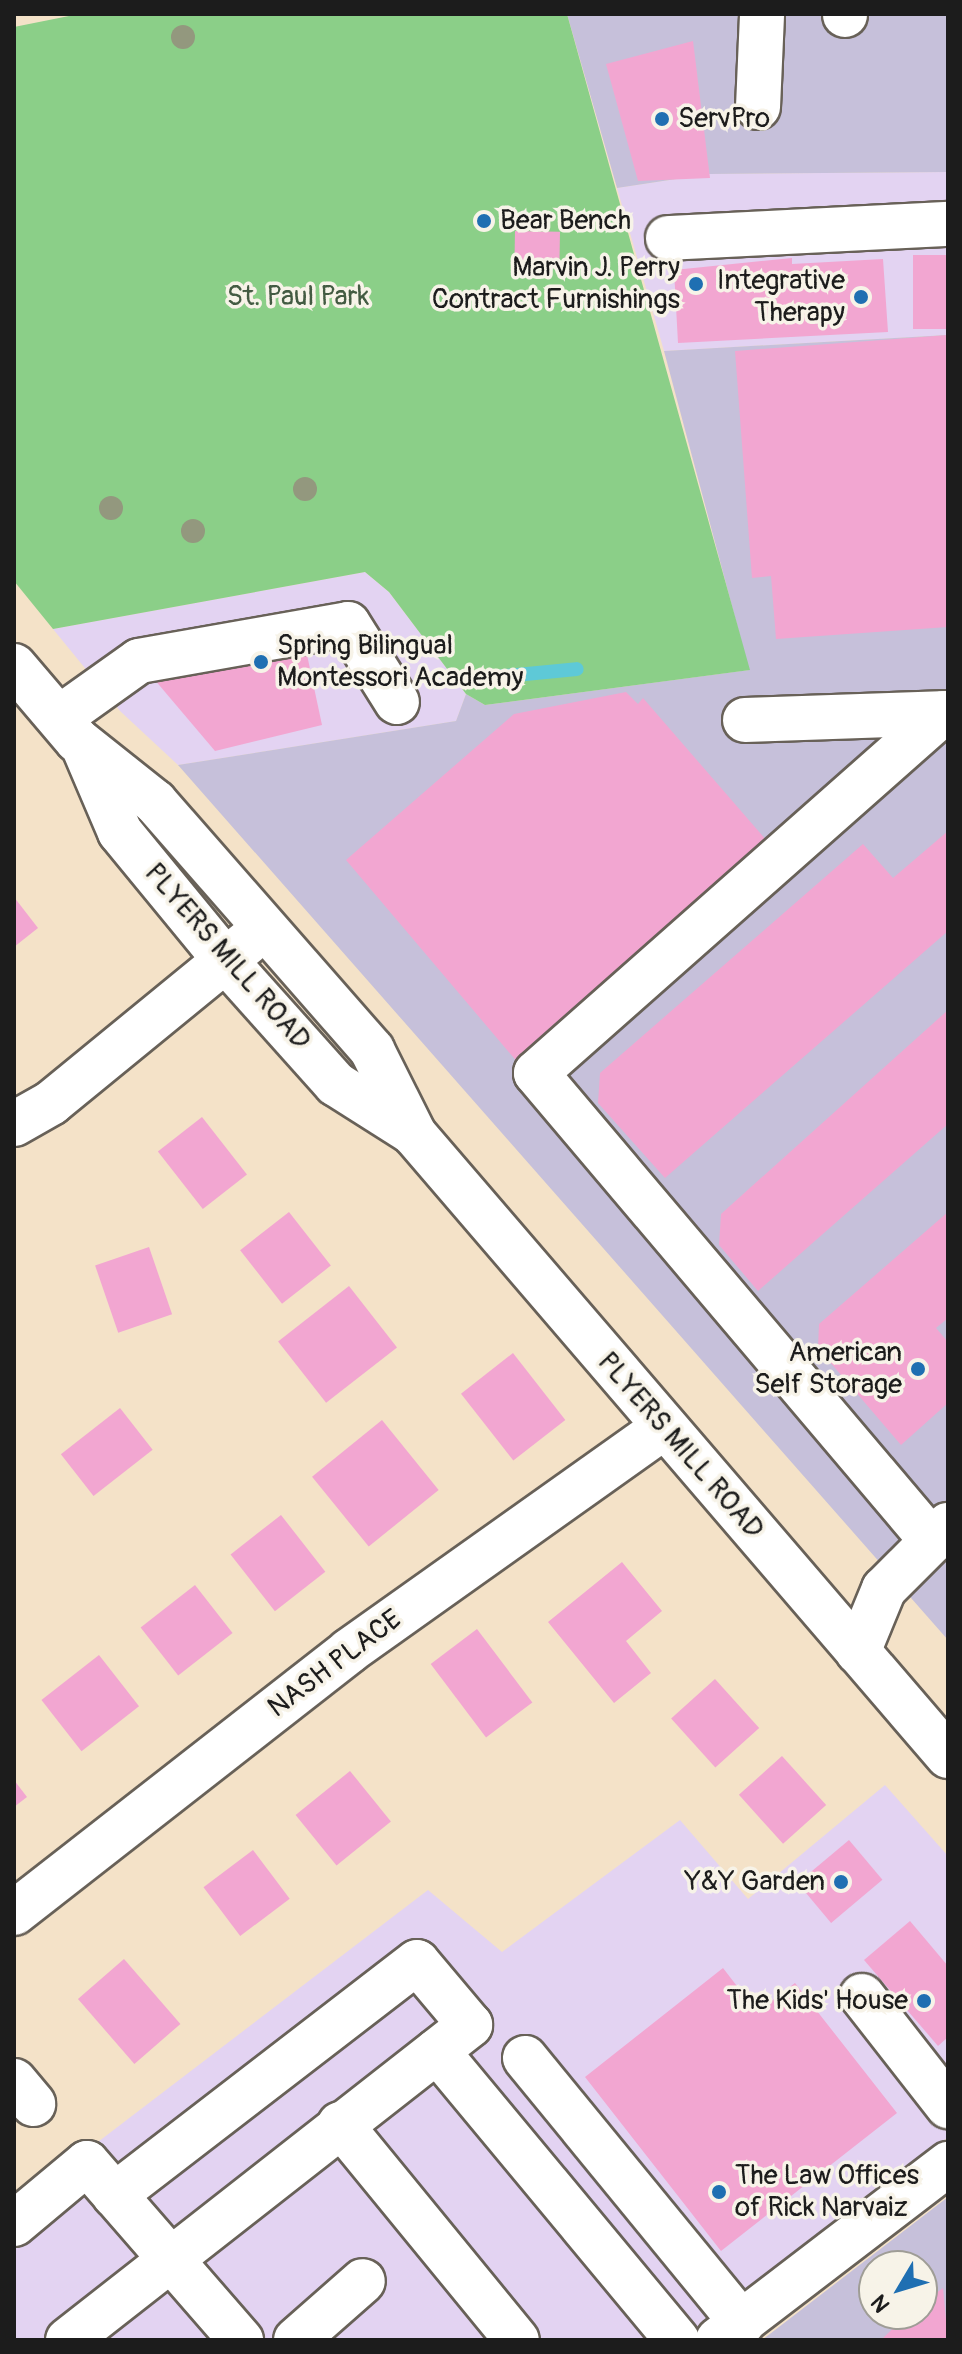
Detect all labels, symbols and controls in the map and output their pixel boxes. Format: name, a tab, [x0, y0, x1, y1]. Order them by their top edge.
place label: ServPro	[678, 102, 770, 136]
marker: ServPro	[653, 110, 671, 128]
place label: Bear Bench	[500, 204, 631, 238]
marker: Bear Bench	[475, 212, 493, 230]
place label: Marvin J. Perry Contract Furnishings	[432, 251, 680, 317]
place label: Integrative Therapy	[717, 264, 845, 330]
marker: Marvin J. Perry Contract Furnishings	[687, 275, 705, 293]
park label: St. Paul Park	[227, 280, 369, 314]
marker: Integrative Therapy	[852, 288, 870, 306]
place label: Spring Bilingual Montessori Academy	[277, 629, 523, 695]
marker: Spring Bilingual Montessori Academy	[252, 653, 270, 671]
street label: PLYERS MILL ROAD	[137, 857, 317, 1057]
place label: American Self Storage	[754, 1336, 902, 1402]
street label: PLYERS MILL ROAD	[590, 1346, 770, 1546]
marker: American Self Storage	[909, 1360, 927, 1378]
street label: NASH PLACE	[262, 1603, 408, 1725]
place label: Y&Y Garden	[685, 1865, 825, 1899]
marker: Y&Y Garden	[832, 1873, 850, 1891]
place label: The Kids' House	[727, 1984, 908, 2018]
marker: The Kids' House	[915, 1992, 933, 2010]
place label: The Law Offices of Rick Narvaiz	[735, 2159, 919, 2225]
marker: The Law Offices of Rick Narvaiz	[710, 2183, 728, 2201]
north arrow	[858, 2250, 938, 2330]
text: N	[865, 2289, 896, 2318]

